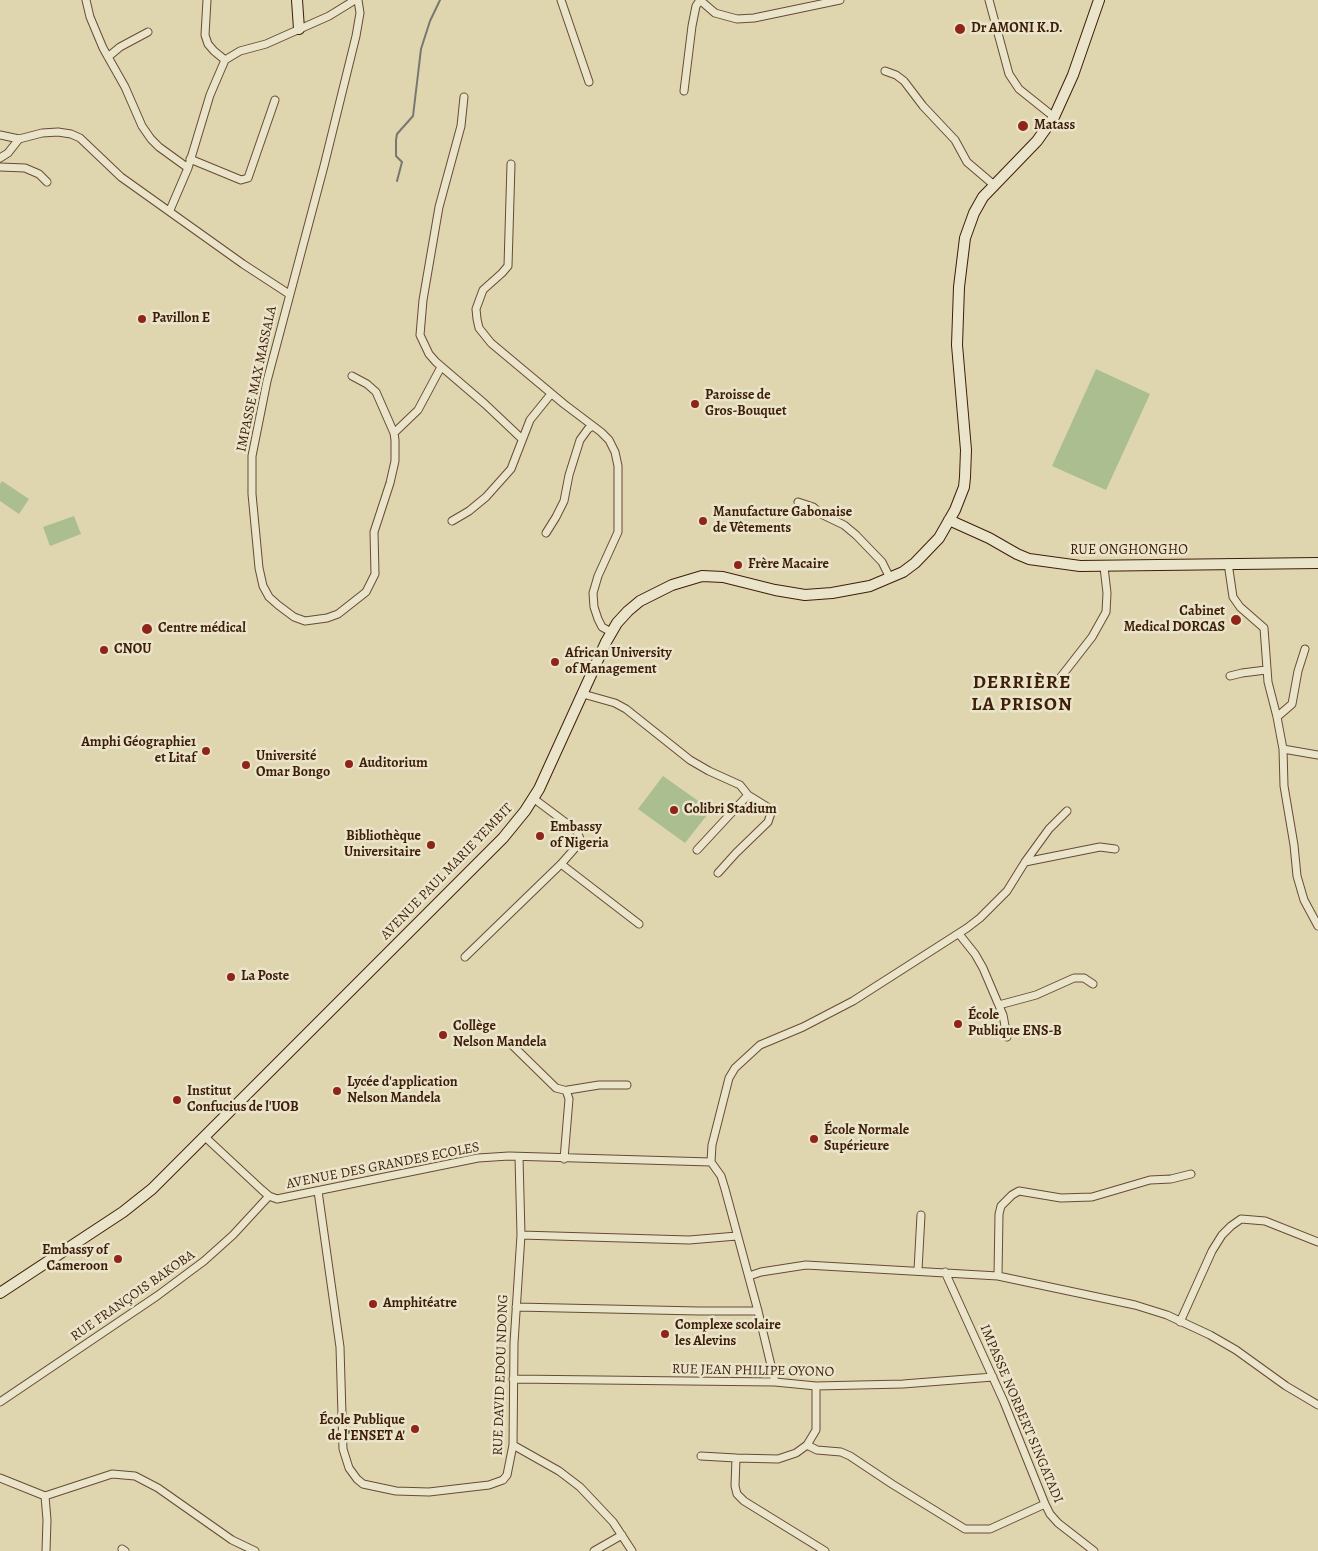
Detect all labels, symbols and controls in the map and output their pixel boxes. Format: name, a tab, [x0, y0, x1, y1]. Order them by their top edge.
place label: Dr AMONI K.D.	[971, 21, 1063, 37]
marker: Dr AMONI K.D.	[953, 22, 967, 36]
place label: Matass	[1034, 118, 1075, 134]
marker: Matass	[1016, 119, 1030, 133]
street label: IMPASSE MAX MASSALA	[233, 304, 281, 454]
place label: Pavillon E	[152, 311, 210, 327]
marker: Pavillon E	[136, 313, 148, 325]
place label: Paroisse de Gros-Bouquet	[705, 388, 787, 421]
marker: Paroisse de Gros-Bouquet	[689, 398, 701, 410]
place label: Manufacture Gabonaise de Vêtements	[713, 505, 852, 538]
marker: Manufacture Gabonaise de Vêtements	[697, 515, 709, 527]
street label: RUE ONGHONGHO	[1070, 543, 1188, 559]
place label: Frère Macaire	[748, 557, 829, 573]
marker: Frère Macaire	[732, 559, 744, 571]
place label: Cabinet Medical DORCAS	[1124, 604, 1225, 636]
marker: Cabinet Medical DORCAS	[1229, 613, 1243, 627]
place label: Centre médical	[158, 621, 246, 637]
marker: Centre médical	[140, 622, 154, 636]
place label: CNOU	[114, 642, 151, 658]
marker: CNOU	[98, 644, 110, 656]
place label: African University of Management	[565, 646, 672, 679]
marker: African University of Management	[549, 656, 561, 668]
district label: DERRIÈRE LA PRISON	[970, 672, 1074, 716]
place label: Amphi Géographie1 et Litaf	[81, 735, 196, 768]
marker: Amphi Géographie1 et Litaf	[200, 745, 212, 757]
place label: Université Omar Bongo	[256, 749, 330, 782]
place label: Auditorium	[359, 756, 428, 772]
marker: Auditorium	[343, 758, 355, 770]
marker: Université Omar Bongo	[240, 759, 252, 771]
street label: AVENUE PAUL MARIE YEMBIT	[377, 800, 517, 944]
place label: Colibri Stadium	[684, 802, 777, 818]
marker: Colibri Stadium	[668, 804, 680, 816]
place label: Embassy of Nigeria	[550, 820, 609, 852]
place label: Bibliothèque Universitaire	[344, 829, 421, 862]
marker: Embassy of Nigeria	[534, 830, 546, 842]
marker: Bibliothèque Universitaire	[425, 839, 437, 851]
place label: La Poste	[241, 969, 289, 985]
marker: La Poste	[225, 971, 237, 983]
place label: École Publique ENS-B	[968, 1008, 1062, 1040]
marker: École Publique ENS-B	[952, 1018, 964, 1030]
place label: Collège Nelson Mandela	[453, 1019, 547, 1052]
marker: Collège Nelson Mandela	[437, 1029, 449, 1041]
place label: Lycée d'application Nelson Mandela	[347, 1075, 458, 1108]
place label: Institut Confucius de l'UOB	[187, 1084, 299, 1116]
marker: Lycée d'application Nelson Mandela	[331, 1085, 343, 1097]
marker: Institut Confucius de l'UOB	[171, 1094, 183, 1106]
place label: École Normale Supérieure	[824, 1123, 909, 1156]
marker: École Normale Supérieure	[808, 1133, 820, 1145]
street label: AVENUE DES GRANDES ECOLES	[285, 1139, 481, 1193]
place label: Embassy of Cameroon	[42, 1243, 108, 1276]
street label: RUE FRANÇOIS BAKOBA	[68, 1247, 198, 1345]
marker: Embassy of Cameroon	[112, 1253, 124, 1265]
street label: RUE DAVID EDOU NDONG	[490, 1294, 512, 1456]
place label: Amphitéatre	[383, 1296, 457, 1312]
marker: Amphitéatre	[367, 1298, 379, 1310]
place label: Complexe scolaire les Alevins	[675, 1318, 781, 1350]
street label: IMPASSE NORBERT SINGATADI	[976, 1322, 1066, 1506]
marker: Complexe scolaire les Alevins	[659, 1328, 671, 1340]
street label: RUE JEAN PHILIPE OYONO	[672, 1361, 834, 1381]
place label: École Publique de l'ENSET A'	[319, 1413, 405, 1445]
marker: École Publique de l'ENSET A'	[409, 1423, 421, 1435]

